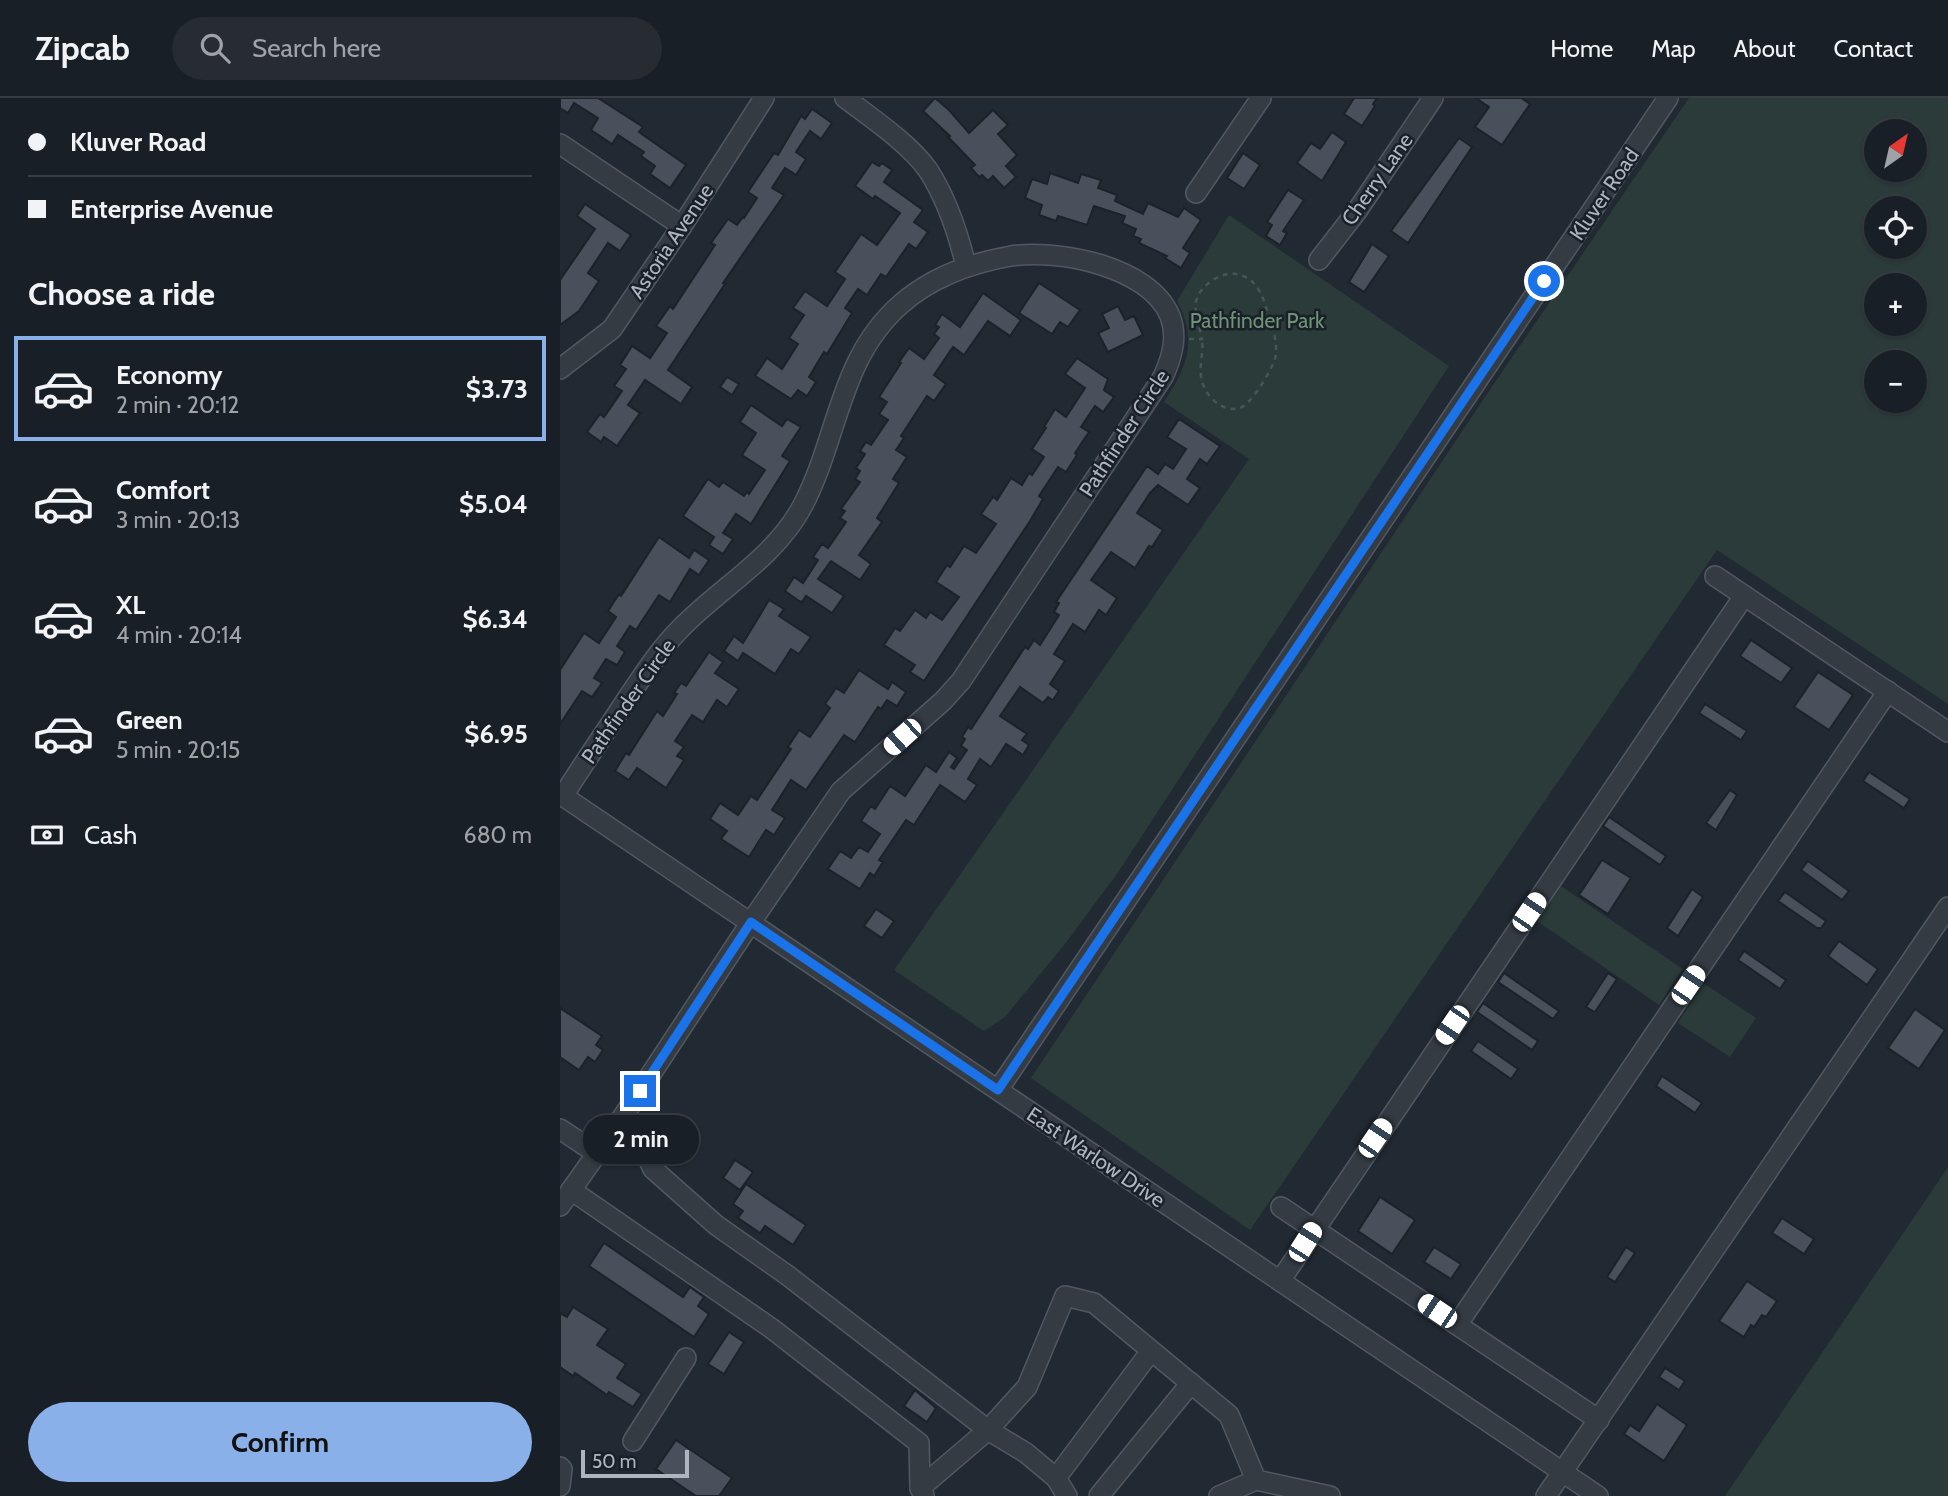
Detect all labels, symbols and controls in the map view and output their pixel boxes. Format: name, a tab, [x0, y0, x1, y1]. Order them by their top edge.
search box	[172, 17, 662, 80]
text: Zipcab	[35, 28, 130, 68]
icon: search	[196, 29, 234, 67]
text: Search here	[252, 32, 381, 64]
text: Home	[1550, 34, 1613, 63]
text: Map	[1651, 34, 1696, 63]
text: About	[1734, 34, 1796, 63]
text: Contact	[1834, 34, 1913, 63]
north arrow	[1864, 119, 1927, 182]
map controls	[1864, 119, 1927, 413]
text: Kluver Road	[70, 126, 206, 158]
street label: Cherry Lane	[1336, 128, 1418, 230]
street label: Kluver Road	[1564, 143, 1644, 245]
street label: Astoria Avenue	[624, 179, 719, 303]
text: Enterprise Avenue	[70, 193, 273, 225]
button: locate	[1864, 196, 1927, 259]
route start	[1528, 265, 1560, 297]
button: +	[1864, 273, 1927, 336]
text: Choose a ride	[28, 274, 215, 313]
park label: Pathfinder Park	[1190, 308, 1325, 333]
button: −	[1864, 350, 1927, 413]
icon: car	[32, 357, 95, 420]
text: Economy	[116, 359, 222, 391]
street label: Pathfinder Circle	[1074, 365, 1174, 501]
text: $3.73	[466, 373, 528, 405]
text: 2 min · 20:12	[116, 391, 239, 419]
icon: car	[32, 472, 95, 535]
text: Comfort	[116, 474, 210, 506]
text: $5.04	[459, 488, 528, 520]
text: 3 min · 20:13	[116, 506, 240, 534]
icon: car	[32, 587, 95, 650]
text: XL	[116, 589, 145, 621]
text: $6.34	[462, 603, 528, 635]
text: 4 min · 20:14	[116, 621, 242, 649]
street label: Pathfinder Circle	[576, 634, 680, 768]
icon: car	[32, 702, 95, 765]
text: Green	[116, 704, 183, 736]
car	[880, 715, 925, 759]
text: $6.95	[464, 718, 528, 750]
text: 5 min · 20:15	[116, 736, 240, 764]
icon: cash	[28, 816, 66, 854]
text: Cash	[84, 819, 137, 851]
text: 680 m	[464, 821, 532, 849]
car	[1509, 889, 1550, 935]
car	[1668, 962, 1709, 1008]
car	[1432, 1002, 1473, 1048]
route end	[624, 1075, 656, 1107]
street label: East Warlow Drive	[1022, 1102, 1170, 1213]
car	[1355, 1115, 1396, 1161]
callout: 2 min	[582, 1116, 698, 1164]
text: 2 min	[613, 1125, 669, 1153]
car	[1285, 1219, 1326, 1265]
car	[1414, 1291, 1461, 1331]
button: Confirm	[28, 1402, 532, 1482]
scale bar	[581, 1447, 690, 1479]
text: 50 m	[592, 1450, 636, 1473]

